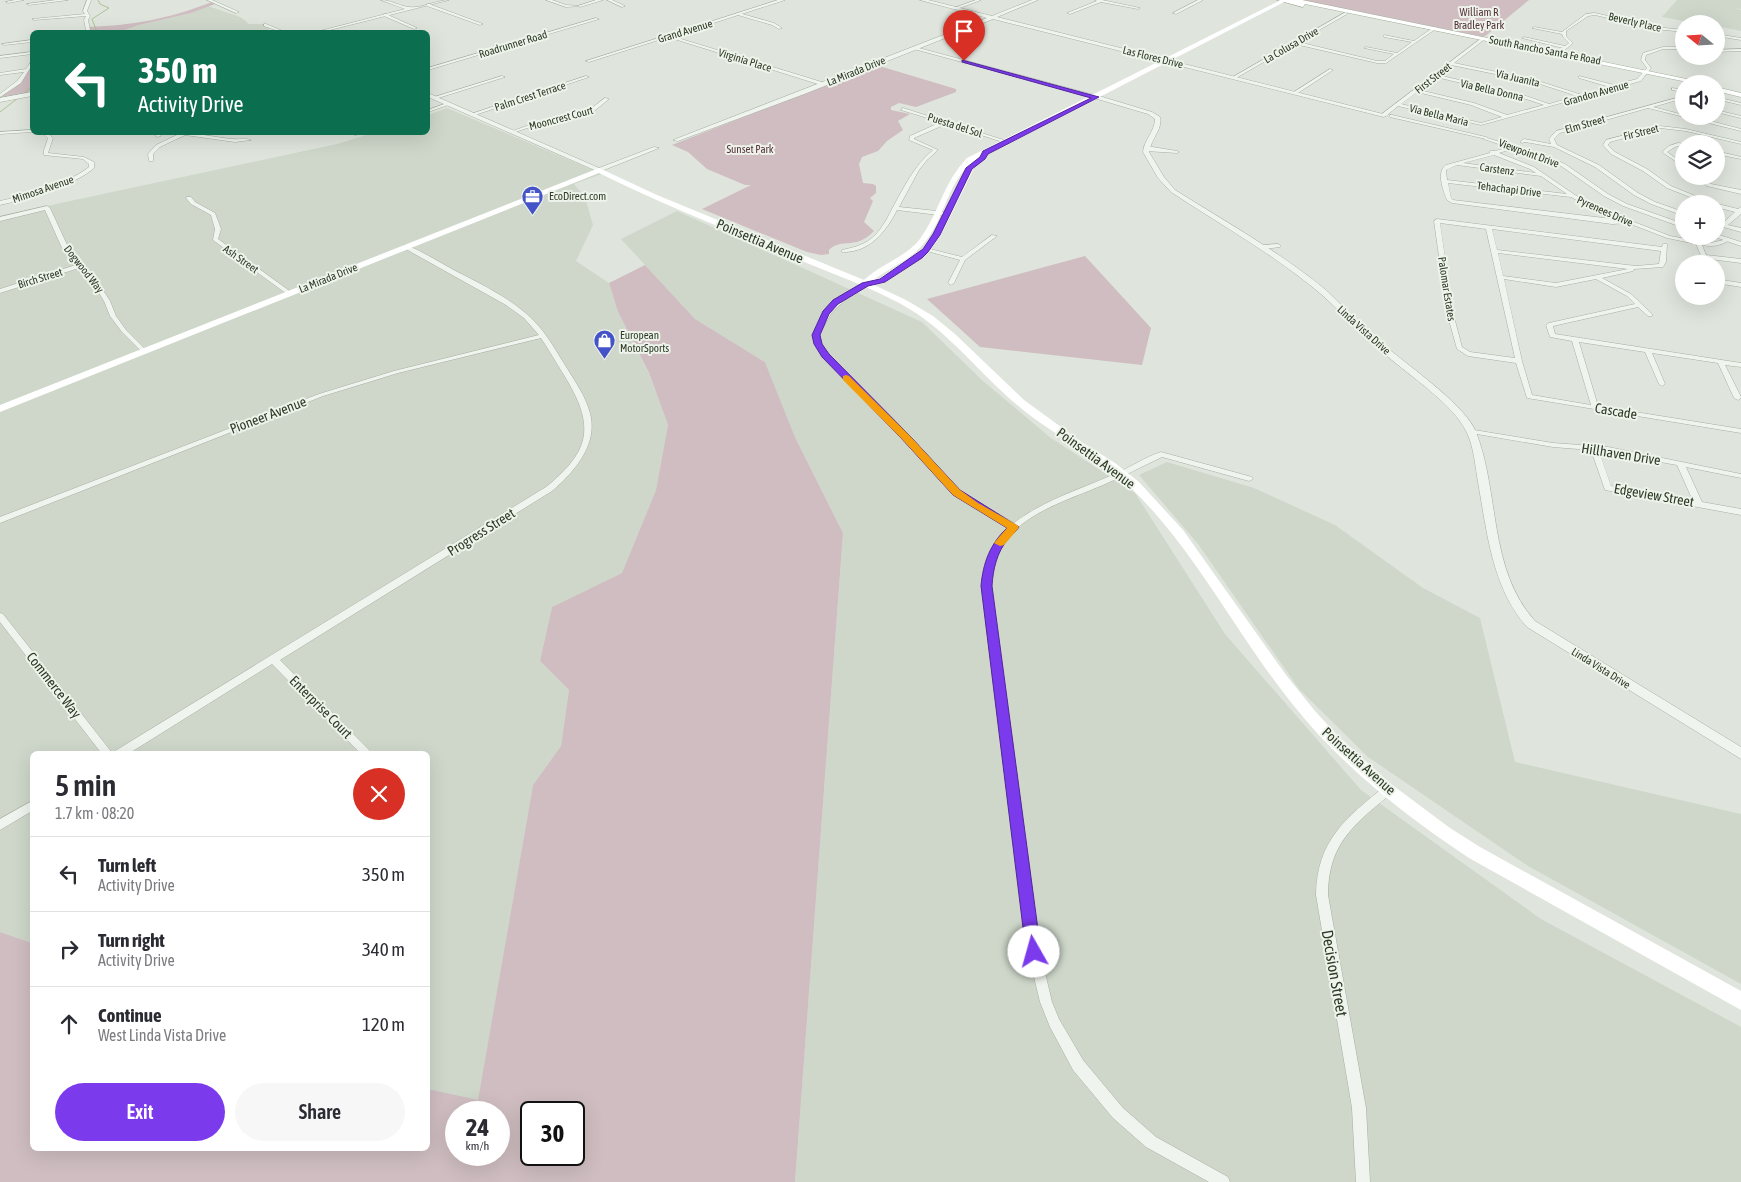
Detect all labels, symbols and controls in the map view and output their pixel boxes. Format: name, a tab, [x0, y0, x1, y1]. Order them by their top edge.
park label: William R Bradley Park	[1454, 6, 1504, 31]
pin	[943, 10, 985, 61]
street label: Beverly Place	[1607, 10, 1663, 34]
north arrow	[1675, 15, 1725, 65]
map controls	[1675, 15, 1725, 305]
street label: Grand Avenue	[656, 17, 714, 45]
icon: arrive	[950, 17, 978, 45]
street label: La Colusa Drive	[1262, 25, 1320, 65]
street label: Roadrunner Road	[477, 28, 549, 60]
street label: South Rancho Santa Fe Road	[1488, 33, 1602, 67]
street label: Las Flores Drive	[1121, 44, 1185, 70]
street label: Virginia Place	[717, 46, 773, 74]
icon: left	[55, 50, 120, 115]
text: 350 m	[138, 50, 217, 90]
street label: La Mirada Drive	[825, 54, 887, 88]
street label: First Street	[1412, 60, 1454, 96]
street label: Via Juanita	[1495, 67, 1541, 89]
button: sound	[1675, 75, 1725, 125]
street label: Via Bella Donna	[1459, 77, 1525, 103]
street label: Grandon Avenue	[1562, 78, 1630, 108]
street label: Palm Crest Terrace	[493, 79, 567, 113]
text: Activity Drive	[138, 91, 244, 117]
street label: Via Bella Maria	[1408, 102, 1470, 128]
street label: Mooncrest Court	[528, 104, 594, 132]
street label: Puesta del Sol	[926, 111, 984, 139]
street label: Elm Street	[1564, 113, 1606, 135]
street label: Fir Street	[1622, 122, 1660, 142]
button: layers	[1675, 135, 1725, 185]
street label: Viewpoint Drive	[1497, 136, 1561, 170]
park label: Sunset Park	[726, 143, 774, 155]
street label: Carstenz	[1479, 161, 1515, 177]
street label: Mimosa Avenue	[11, 173, 75, 205]
street label: Tehachapi Drive	[1476, 179, 1542, 199]
office icon: EcoDirect.com	[521, 184, 545, 215]
place label: EcoDirect.com	[549, 190, 606, 202]
street label: Pyrenees Drive	[1575, 193, 1635, 229]
button: +	[1675, 195, 1725, 245]
street label: Poinsettia Avenue	[714, 215, 806, 267]
street label: Dogwood Way	[62, 243, 107, 295]
street label: Ash Street	[221, 243, 261, 275]
button: −	[1675, 255, 1725, 305]
street label: Palomar Estates	[1436, 256, 1458, 322]
street label: La Mirada Drive	[297, 261, 359, 295]
street label: Birch Street	[16, 266, 64, 290]
street label: Linda Vista Drive	[1335, 303, 1393, 357]
shop icon: European MotorSports	[592, 329, 616, 360]
place label: European MotorSports	[620, 329, 669, 354]
street label: Pioneer Avenue	[227, 393, 309, 437]
street label: Cascade	[1594, 400, 1638, 422]
street label: Poinsettia Avenue	[1054, 424, 1138, 492]
street label: Hillhaven Drive	[1580, 440, 1662, 468]
street label: Edgeview Street	[1613, 480, 1695, 510]
street label: Progress Street	[444, 505, 518, 559]
street label: Linda Vista Drive	[1569, 645, 1633, 691]
street label: Commerce Way	[23, 649, 85, 721]
street label: Enterprise Court	[286, 672, 356, 742]
street label: Poinsettia Avenue	[1319, 724, 1399, 798]
text: 5 min	[55, 768, 116, 802]
button: close	[353, 768, 405, 820]
text: 1.7 km · 08:20	[55, 804, 134, 822]
text: Turn left	[98, 854, 156, 876]
icon: left	[55, 860, 83, 888]
text: 350 m	[362, 863, 405, 885]
text: Activity Drive	[98, 876, 175, 894]
position arrow	[1007, 925, 1059, 977]
street label: Decision Street	[1319, 928, 1352, 1018]
text: Turn right	[98, 929, 165, 951]
icon: right	[55, 935, 83, 963]
text: 340 m	[362, 938, 405, 960]
text: Activity Drive	[98, 951, 175, 969]
text: Continue	[98, 1004, 162, 1026]
icon: ahead	[55, 1010, 83, 1038]
text: 120 m	[362, 1013, 405, 1035]
text: West Linda Vista Drive	[98, 1026, 226, 1044]
button: Exit	[55, 1083, 225, 1141]
button: Share	[235, 1083, 405, 1141]
speed limit sign: 30	[520, 1101, 585, 1166]
text: 24	[466, 1113, 489, 1141]
text: km/h	[466, 1139, 489, 1153]

